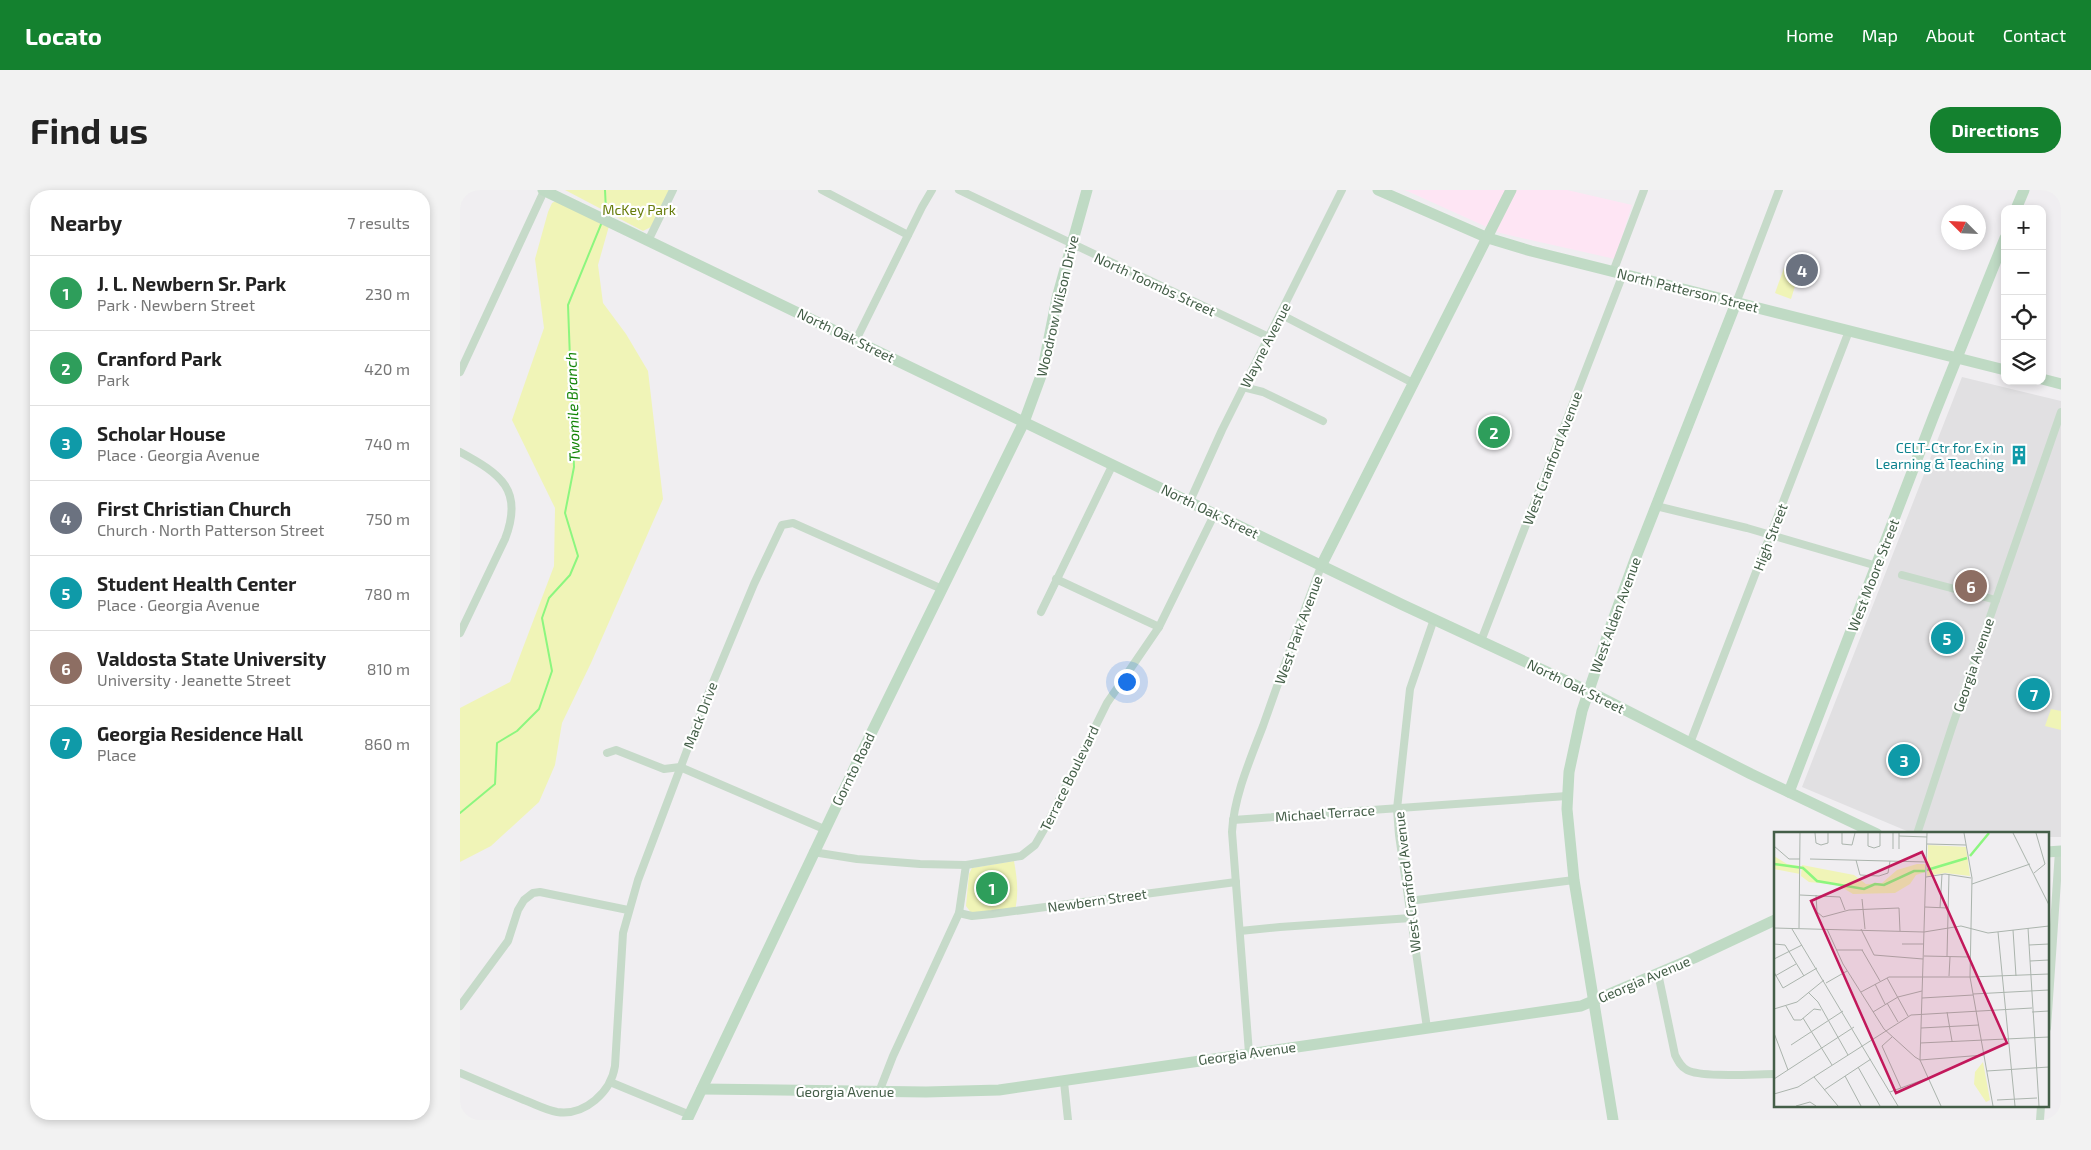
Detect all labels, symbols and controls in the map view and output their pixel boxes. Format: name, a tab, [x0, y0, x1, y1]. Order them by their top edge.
text: Locato	[25, 21, 102, 50]
text: Home	[1786, 24, 1834, 46]
text: Map	[1862, 24, 1898, 46]
text: About	[1926, 24, 1975, 46]
text: Contact	[2003, 24, 2066, 46]
button: Directions	[1930, 107, 2061, 153]
text: Find us	[30, 109, 148, 151]
park label: McKey Park	[602, 201, 676, 218]
north arrow	[1941, 205, 1986, 250]
map controls	[2001, 205, 2046, 385]
button: +	[2001, 205, 2046, 250]
text: Nearby	[50, 210, 122, 235]
text: 7 results	[347, 213, 410, 232]
street label: Woodrow Wilson Drive	[1032, 233, 1082, 379]
street label: North Toombs Street	[1092, 248, 1218, 320]
button: −	[2001, 250, 2046, 295]
pin: 4	[1786, 251, 1818, 289]
street label: North Patterson Street	[1616, 264, 1760, 316]
text: J. L. Newbern Sr. Park	[97, 272, 286, 295]
text: 1	[63, 284, 69, 303]
text: 230 m	[365, 284, 410, 303]
text: Park · Newbern Street	[97, 295, 255, 314]
button: locate	[2001, 295, 2046, 340]
street label: Wayne Avenue	[1236, 299, 1294, 391]
street label: North Oak Street	[795, 304, 897, 366]
button: layers	[2001, 340, 2046, 385]
text: Cranford Park	[97, 347, 222, 370]
water label: Twomile Branch	[561, 352, 583, 462]
text: 2	[61, 359, 71, 378]
text: 420 m	[364, 359, 410, 378]
text: Park	[97, 370, 130, 389]
street label: West Cranford Avenue	[1519, 389, 1585, 527]
pin: 2	[1478, 413, 1510, 451]
text: Scholar House	[97, 422, 226, 445]
text: 3	[61, 434, 71, 453]
text: 740 m	[365, 434, 410, 453]
place label: CELT-Ctr for Ex in Learning & Teaching	[1876, 439, 2004, 472]
building icon: CELT-Ctr for Ex in Learning & Teaching	[2008, 444, 2030, 466]
text: Place · Georgia Avenue	[97, 445, 260, 464]
street label: North Oak Street	[1159, 480, 1261, 542]
text: First Christian Church	[97, 497, 291, 520]
street label: High Street	[1749, 501, 1791, 573]
text: 4	[61, 509, 71, 528]
text: 750 m	[366, 509, 410, 528]
street label: West Moore Street	[1844, 516, 1902, 634]
text: Church · North Patterson Street	[97, 520, 324, 539]
street label: West Alden Avenue	[1586, 555, 1644, 675]
pin: 6	[1955, 567, 1987, 605]
text: Student Health Center	[97, 572, 296, 595]
street label: West Park Avenue	[1270, 573, 1326, 687]
text: 5	[62, 584, 70, 603]
text: 780 m	[365, 584, 410, 603]
text: Place · Georgia Avenue	[97, 595, 260, 614]
street label: Georgia Avenue	[1949, 616, 1997, 714]
pin: 5	[1931, 619, 1963, 657]
text: Valdosta State University	[97, 647, 326, 670]
street label: North Oak Street	[1525, 655, 1627, 717]
text: 6	[61, 659, 71, 678]
text: 810 m	[367, 659, 410, 678]
your location	[1114, 669, 1140, 695]
text: University · Jeanette Street	[97, 670, 291, 689]
pin: 7	[2018, 675, 2050, 713]
street label: Mack Drive	[679, 679, 721, 751]
text: Georgia Residence Hall	[97, 722, 303, 745]
street label: Terrace Boulevard	[1036, 723, 1102, 833]
street label: Gornto Road	[828, 730, 878, 808]
text: 7	[62, 734, 70, 753]
text: 860 m	[364, 734, 410, 753]
pin: 3	[1888, 741, 1920, 779]
text: Place	[97, 745, 136, 764]
street label: Michael Terrace	[1275, 801, 1375, 825]
street label: West Cranford Avenue	[1390, 811, 1424, 953]
inset map	[1774, 832, 2048, 1108]
pin: 1	[976, 869, 1008, 907]
street label: Newbern Street	[1046, 885, 1148, 915]
street label: Georgia Avenue	[1595, 952, 1693, 1006]
street label: Georgia Avenue	[1197, 1038, 1297, 1068]
street label: Georgia Avenue	[796, 1083, 894, 1100]

